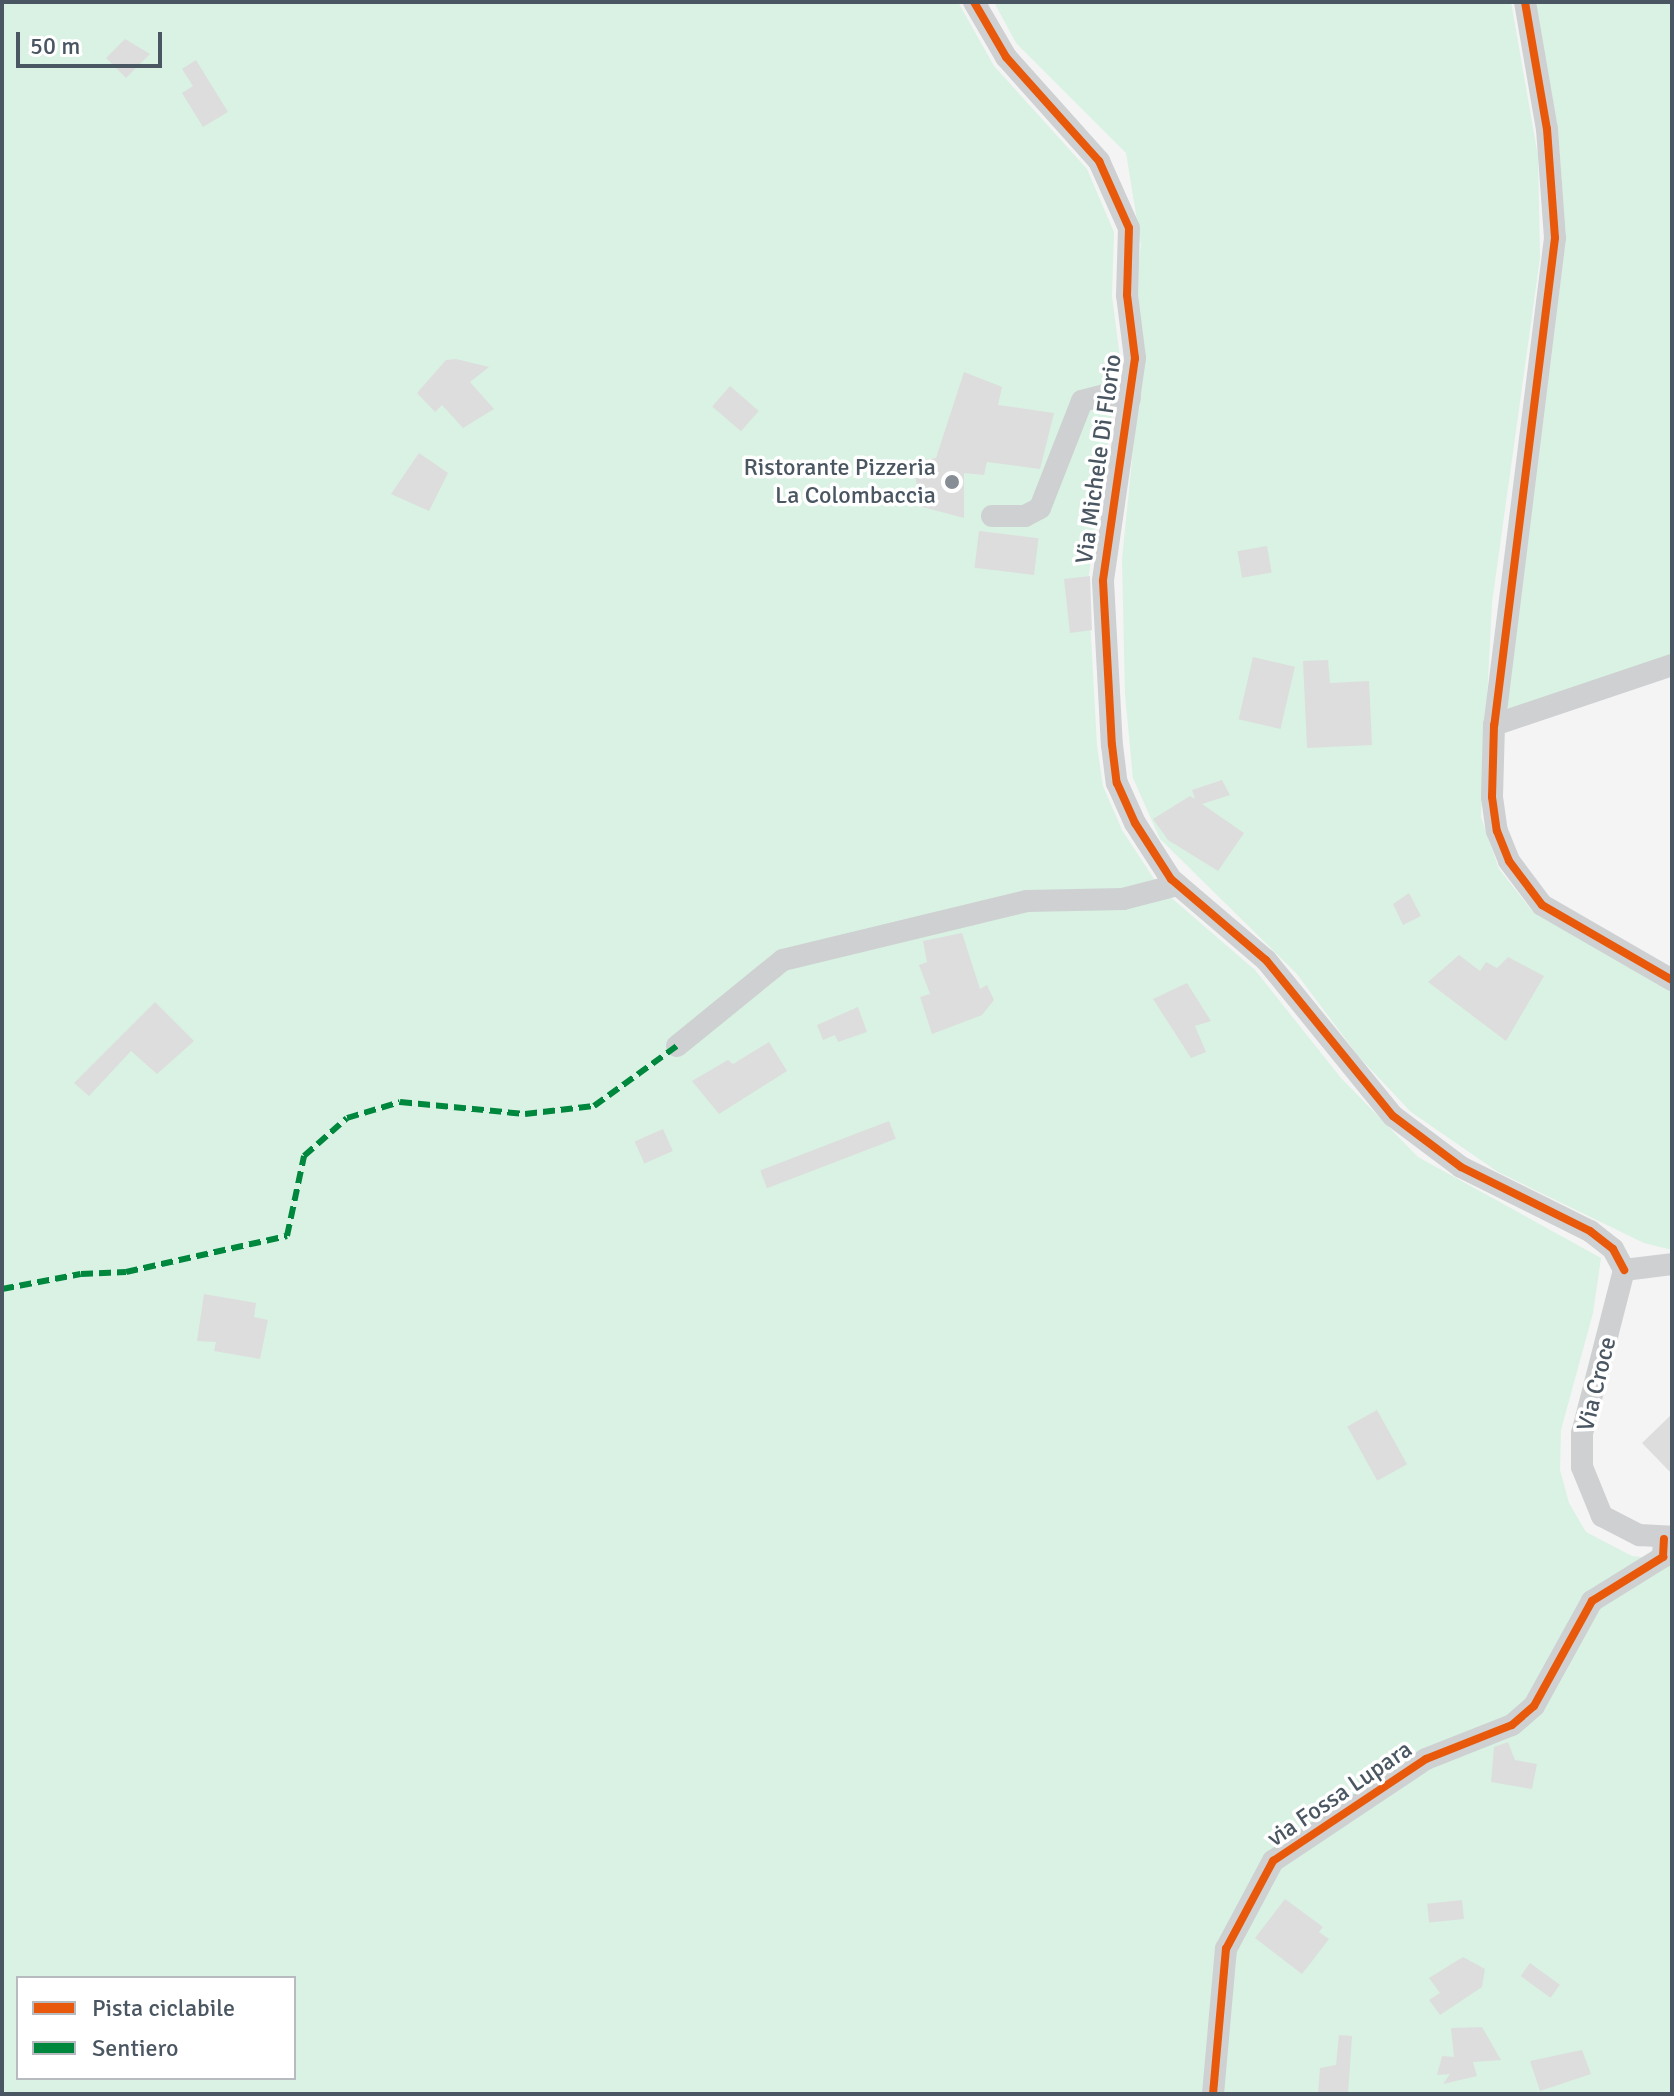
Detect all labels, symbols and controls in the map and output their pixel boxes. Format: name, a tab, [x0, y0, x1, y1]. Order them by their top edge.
scale bar	[20, 16, 166, 66]
text: 50 m	[30, 31, 80, 61]
street label: Via Michele Di Florio	[1070, 352, 1128, 566]
place label: Ristorante Pizzeria La Colombaccia	[743, 454, 936, 510]
marker: Ristorante Pizzeria La Colombaccia	[943, 473, 961, 491]
street label: Via Croce	[1571, 1334, 1623, 1434]
street label: via Fossa Lupara	[1262, 1735, 1418, 1853]
legend	[16, 1976, 296, 2080]
text: Pista ciclabile	[92, 1993, 235, 2023]
text: Sentiero	[92, 2033, 178, 2063]

